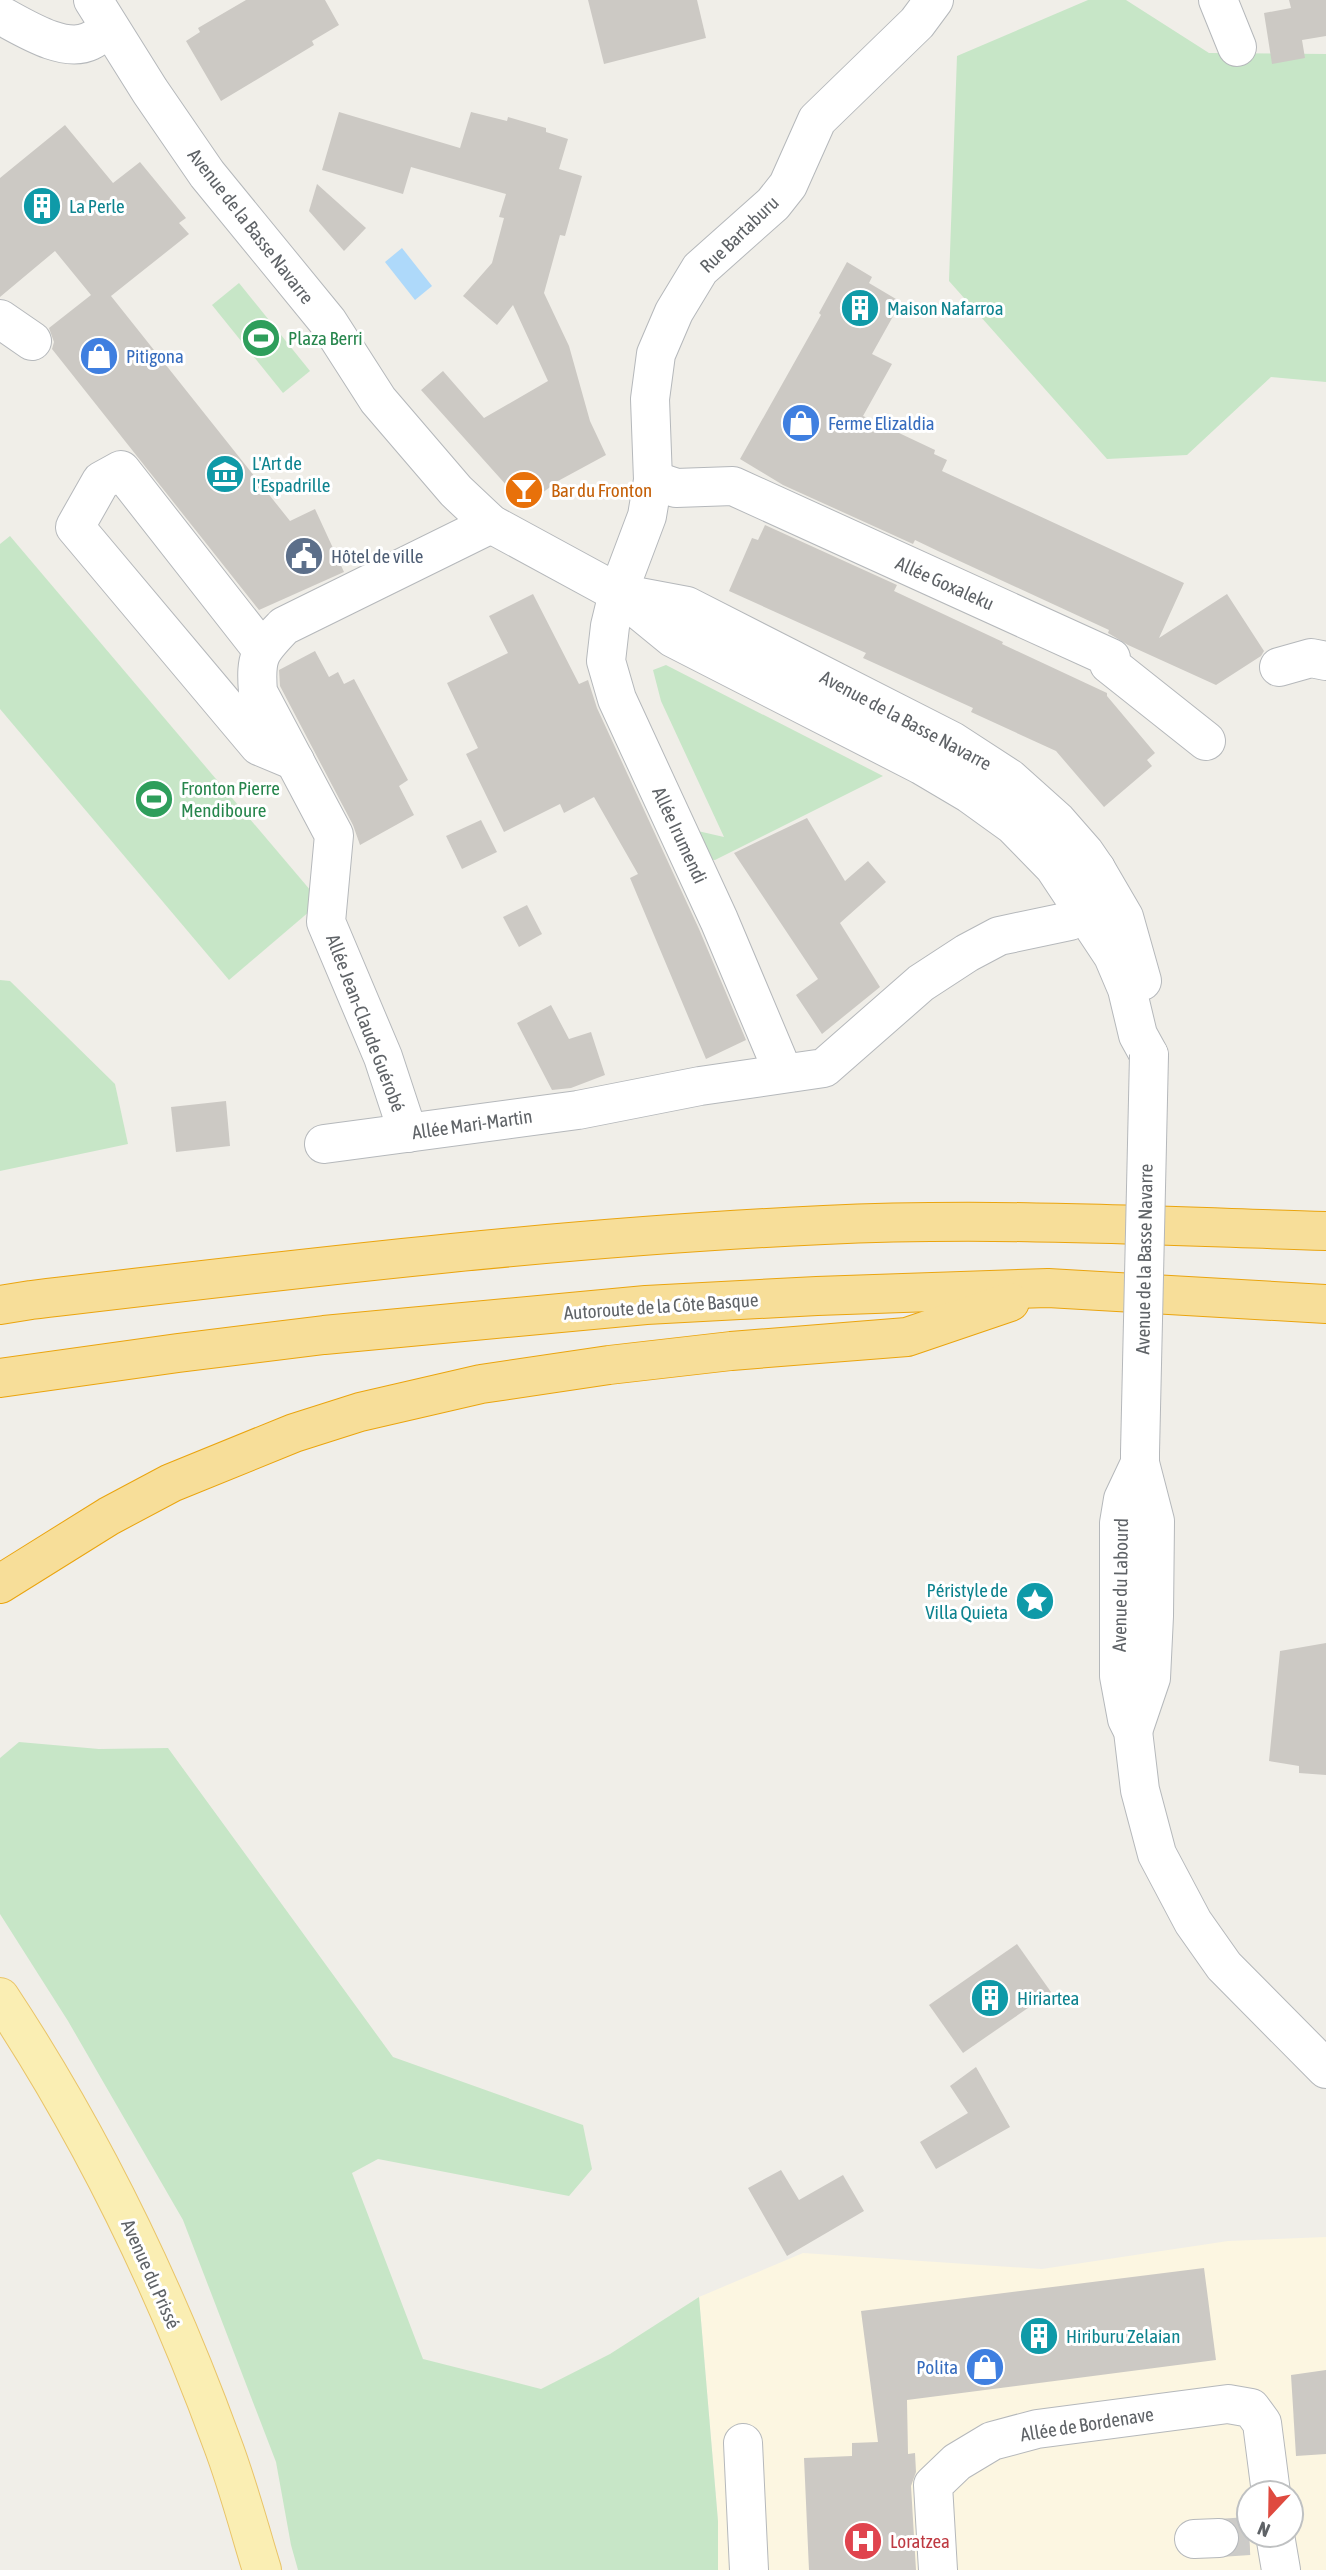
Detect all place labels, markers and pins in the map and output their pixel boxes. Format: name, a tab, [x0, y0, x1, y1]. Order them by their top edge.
building icon: La Perle	[21, 185, 63, 227]
place label: La Perle	[69, 195, 125, 217]
building icon: Maison Nafarroa	[839, 287, 881, 329]
place label: Maison Nafarroa	[887, 297, 1004, 319]
sports icon: Plaza Berri	[240, 317, 282, 359]
place label: Plaza Berri	[288, 327, 363, 349]
shop icon: Pitigona	[78, 335, 120, 377]
place label: Pitigona	[126, 345, 184, 367]
shop icon: Ferme Elizaldia	[780, 402, 822, 444]
place label: Ferme Elizaldia	[828, 412, 935, 434]
place label: L'Art de l'Espadrille	[252, 452, 330, 496]
museum icon: L'Art de l'Espadrille	[204, 453, 246, 495]
bar icon: Bar du Fronton	[503, 469, 545, 511]
place label: Bar du Fronton	[551, 479, 652, 501]
public building icon: Hôtel de ville	[283, 535, 325, 577]
place label: Hôtel de ville	[331, 545, 423, 567]
place label: Fronton Pierre Mendiboure	[181, 777, 280, 821]
sports icon: Fronton Pierre Mendiboure	[133, 778, 175, 820]
place label: Péristyle de Villa Quieta	[925, 1579, 1008, 1623]
place icon: Péristyle de Villa Quieta	[1014, 1580, 1056, 1622]
building icon: Hiriartea	[969, 1977, 1011, 2019]
place label: Hiriartea	[1017, 1987, 1079, 2009]
building icon: Hiriburu Zelaian	[1018, 2315, 1060, 2357]
place label: Hiriburu Zelaian	[1066, 2325, 1180, 2347]
shop icon: Polita	[964, 2346, 1006, 2388]
place label: Polita	[916, 2356, 958, 2378]
hospital icon: Loratzea	[842, 2520, 884, 2562]
place label: Loratzea	[890, 2530, 950, 2552]

